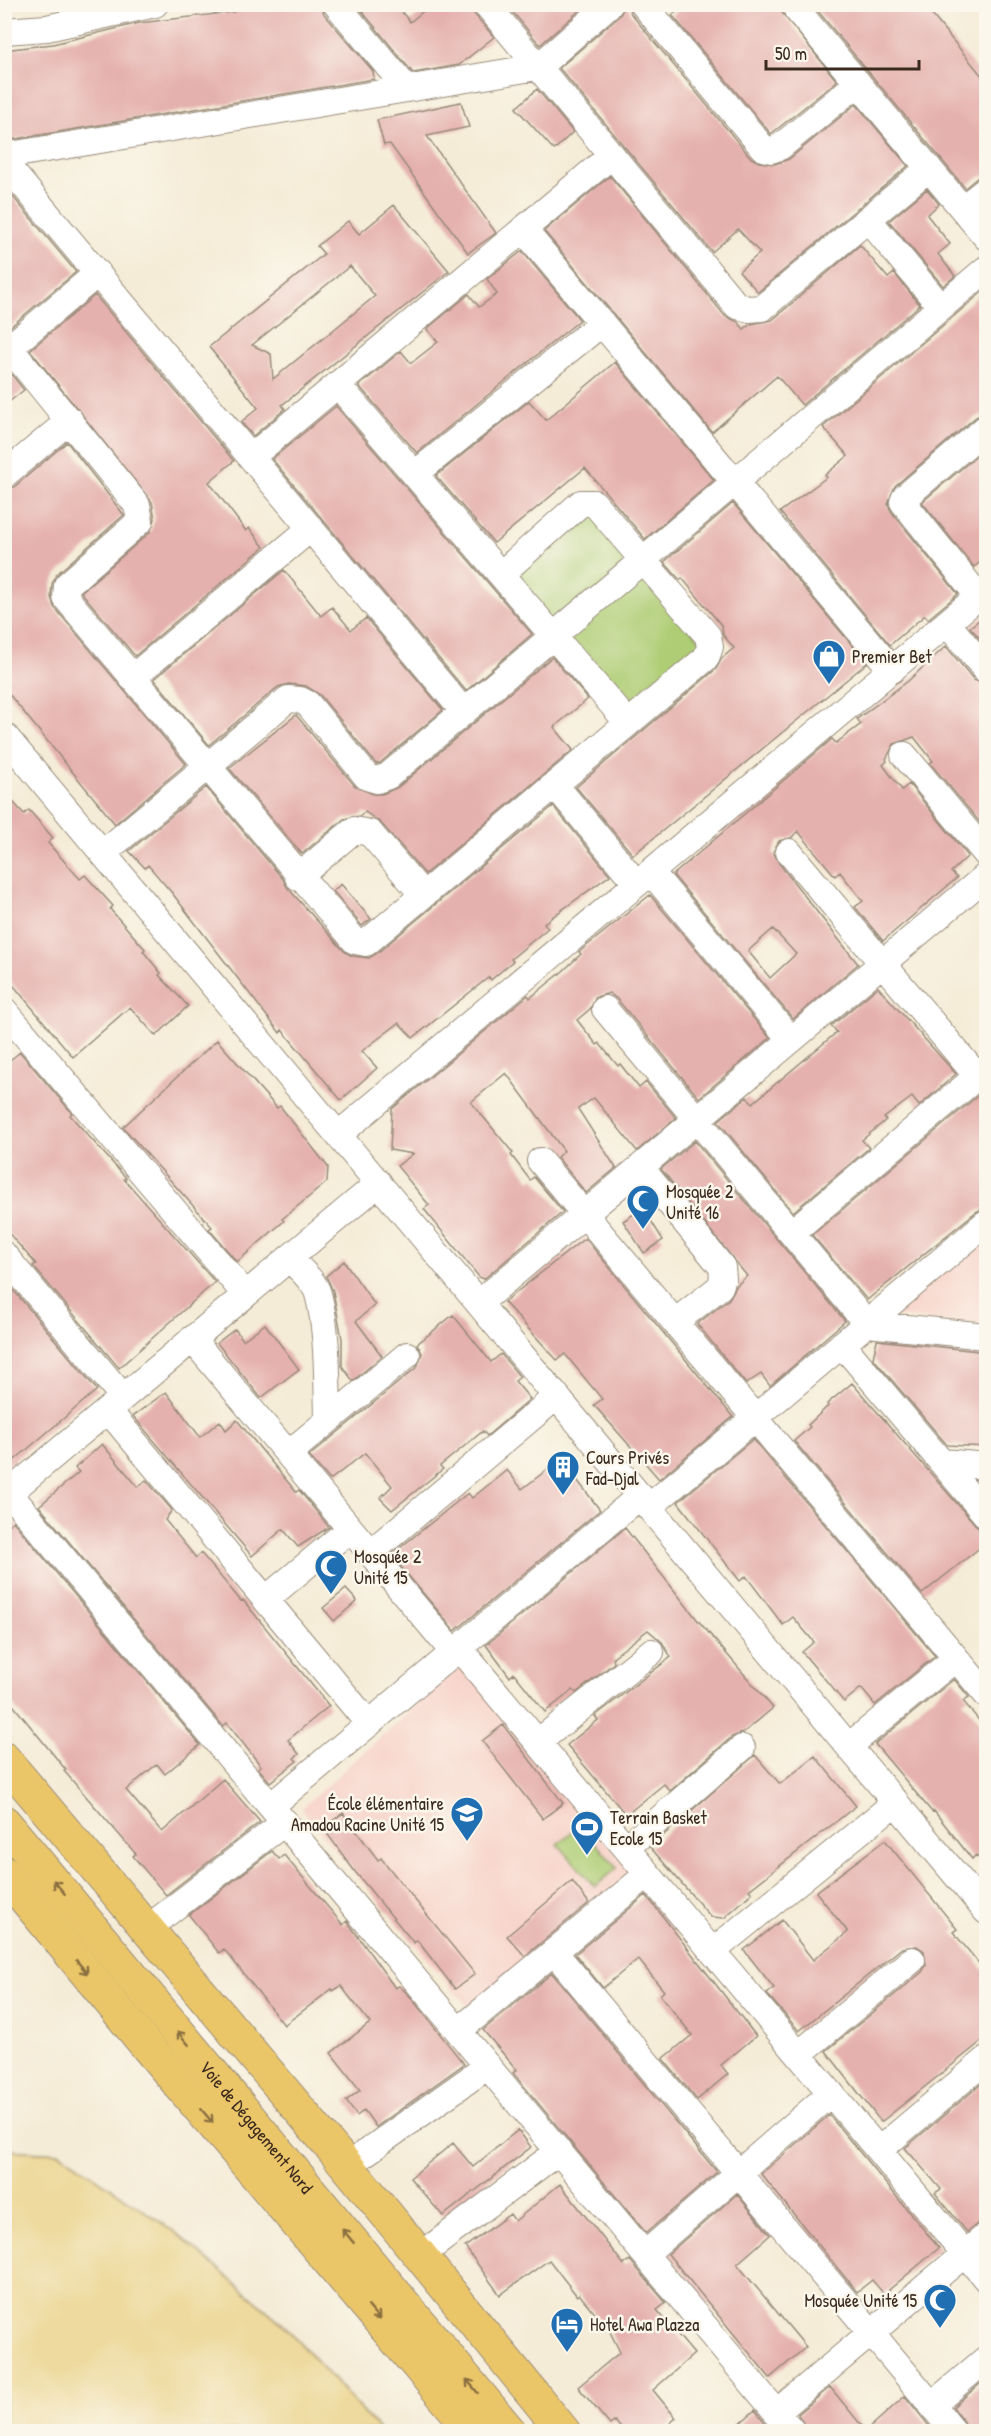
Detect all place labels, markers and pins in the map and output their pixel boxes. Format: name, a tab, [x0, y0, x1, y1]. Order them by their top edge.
shop icon: Premier Bet	[811, 638, 847, 685]
place label: Premier Bet	[852, 644, 933, 669]
place label: Mosquée 2 Unité 16	[666, 1179, 734, 1225]
mosque icon: Mosquée 2 Unité 16	[625, 1183, 661, 1230]
place label: Cours Privés Fad-Djal	[585, 1445, 669, 1491]
building icon: Cours Privés Fad-Djal	[545, 1449, 581, 1496]
place label: Mosquée 2 Unité 15	[354, 1544, 422, 1590]
mosque icon: Mosquée 2 Unité 15	[313, 1548, 349, 1595]
place label: École élémentaire Amadou Racine Unité 15	[291, 1791, 444, 1837]
school or university icon: École élémentaire Amadou Racine Unité 15	[449, 1795, 485, 1842]
place label: Terrain Basket Ecole 15	[610, 1805, 708, 1851]
sports icon: Terrain Basket Ecole 15	[569, 1809, 605, 1856]
mosque icon: Mosquée Unité 15	[922, 2282, 958, 2329]
place label: Mosquée Unité 15	[804, 2288, 917, 2313]
hotel icon: Hotel Awa Plazza	[549, 2306, 585, 2353]
place label: Hotel Awa Plazza	[590, 2312, 699, 2337]

